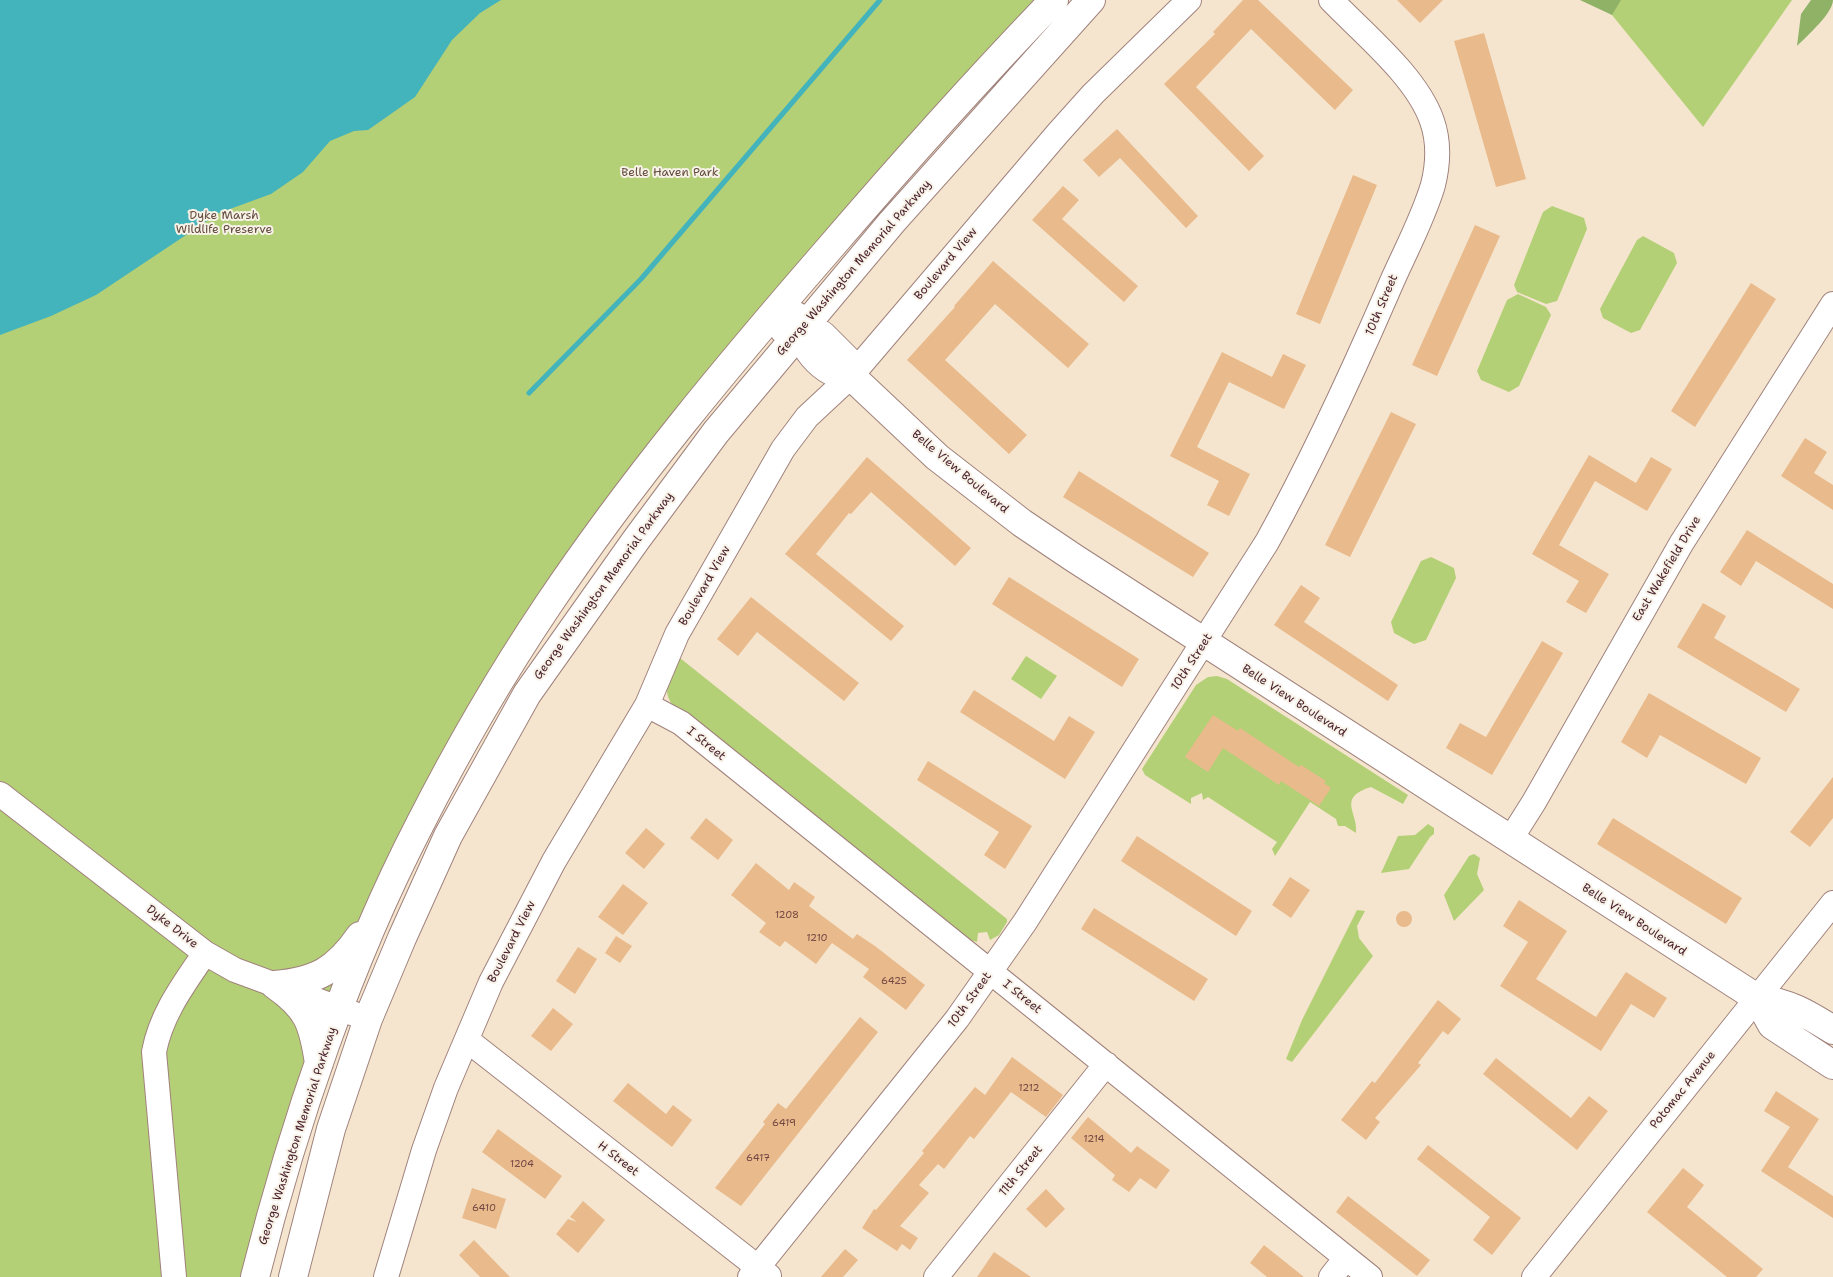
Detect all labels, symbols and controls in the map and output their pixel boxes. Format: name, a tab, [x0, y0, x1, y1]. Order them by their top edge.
park label: Belle Haven Park	[621, 166, 719, 180]
street label: George Washington Memorial Parkway	[774, 177, 934, 359]
park label: Dyke Marsh Wildlife Preserve	[176, 209, 272, 237]
street label: Boulevard View	[912, 225, 980, 303]
street label: 10th Street	[1363, 272, 1401, 338]
street label: Belle View Boulevard	[909, 427, 1011, 517]
street label: George Washington Memorial Parkway	[531, 489, 677, 683]
street label: East Wakefield Drive	[1630, 514, 1704, 624]
street label: Boulevard View	[676, 543, 734, 629]
street label: 10th Street	[1168, 631, 1216, 693]
street label: Belle View Boulevard	[1239, 662, 1349, 740]
street label: I Street	[684, 724, 728, 764]
street label: Belle View Boulevard	[1579, 881, 1689, 959]
street label: Boulevard View	[485, 899, 539, 985]
street label: Dyke Drive	[143, 902, 201, 952]
house number: 1208	[775, 909, 799, 921]
house number: 1210	[806, 932, 828, 944]
street label: 10th Street	[945, 969, 995, 1031]
house number: 6425	[881, 975, 907, 987]
street label: I Street	[1000, 977, 1044, 1017]
street label: George Washington Memorial Parkway	[256, 1025, 340, 1247]
street label: Potomac Avenue	[1647, 1048, 1719, 1132]
house number: 1212	[1019, 1082, 1039, 1094]
house number: 6419	[772, 1117, 796, 1129]
house number: 1214	[1084, 1133, 1104, 1145]
street label: H Street	[595, 1139, 641, 1179]
street label: 11th Street	[996, 1143, 1046, 1199]
house number: 6417	[746, 1152, 770, 1164]
house number: 1204	[510, 1158, 534, 1170]
house number: 6410	[472, 1202, 496, 1214]

